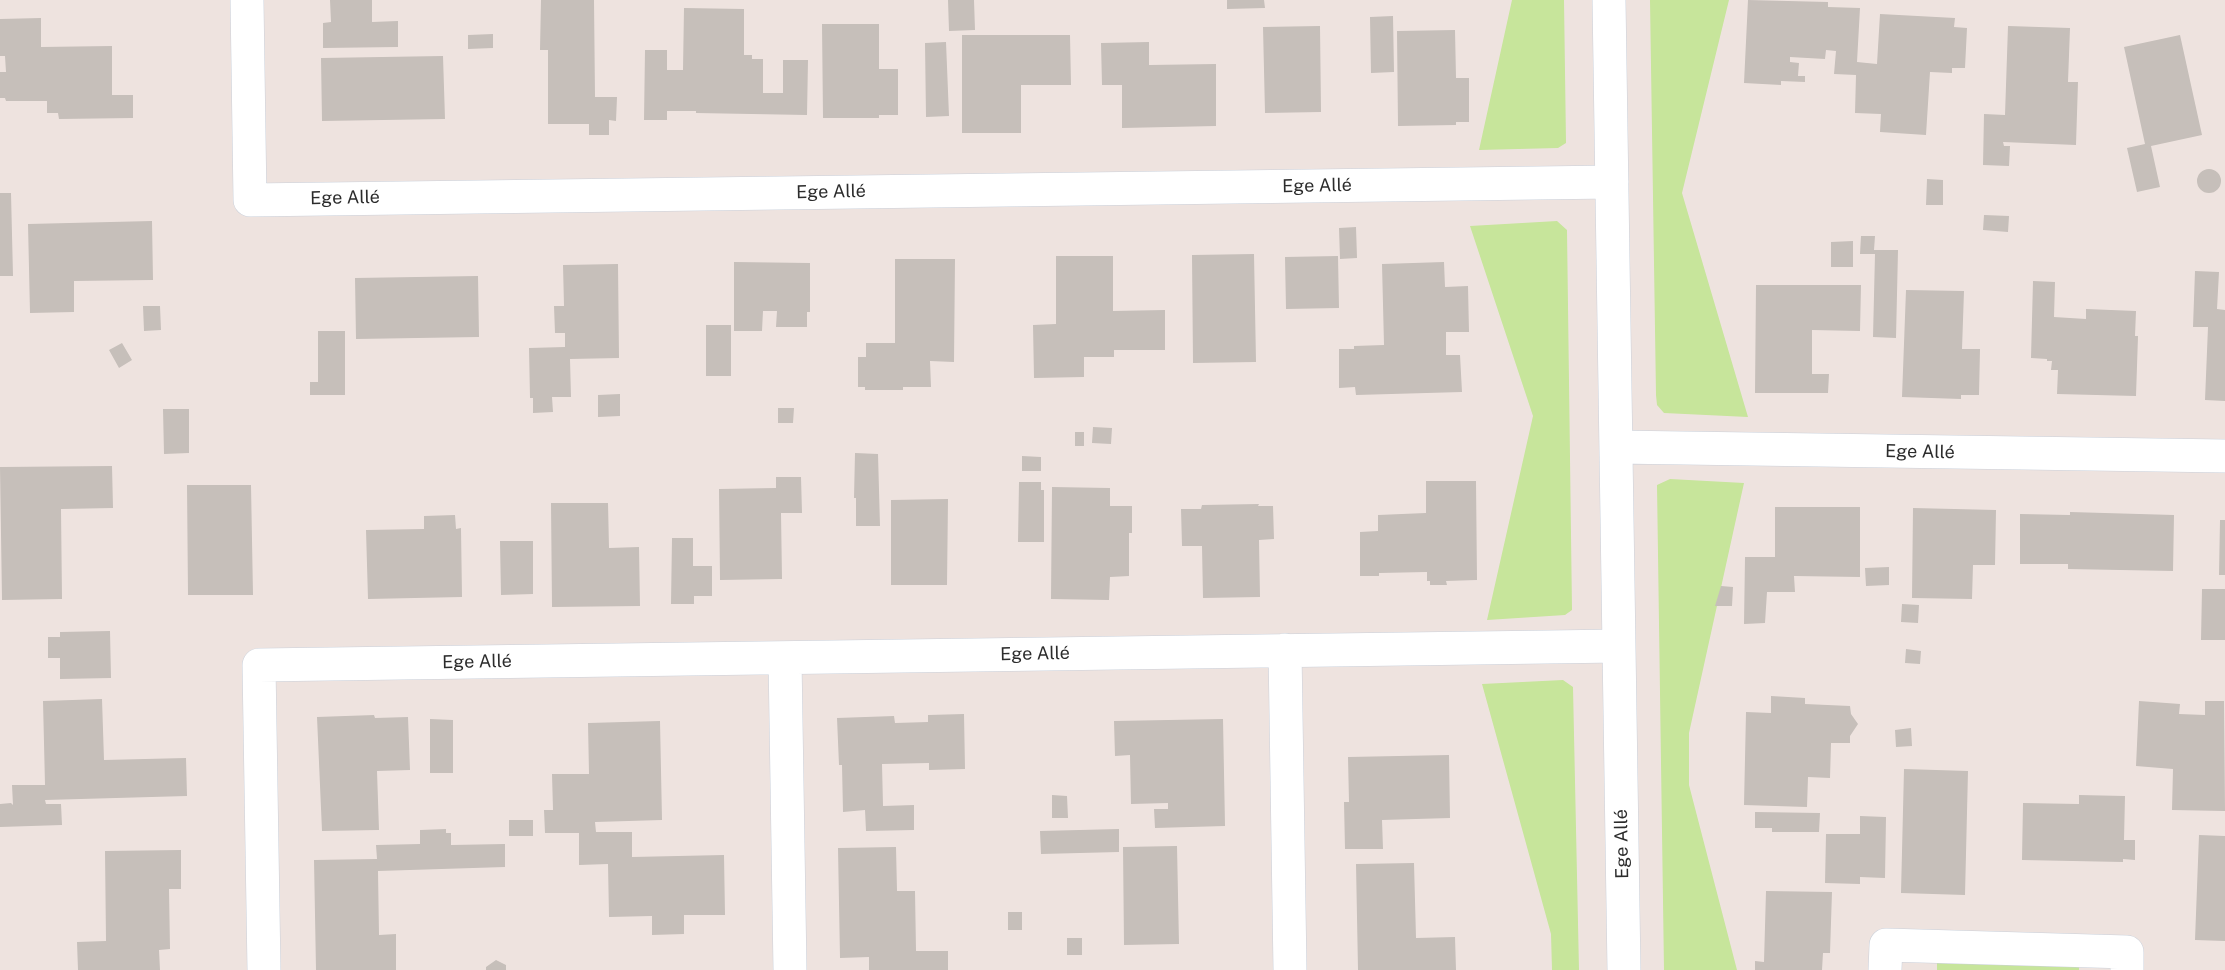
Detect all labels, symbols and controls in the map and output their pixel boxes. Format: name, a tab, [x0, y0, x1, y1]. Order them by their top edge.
street label: Ege Allé	[1282, 175, 1352, 197]
street label: Ege Allé	[796, 181, 866, 203]
street label: Ege Allé	[310, 187, 380, 209]
street label: Ege Allé	[1885, 441, 1955, 463]
street label: Ege Allé	[1000, 643, 1070, 665]
street label: Ege Allé	[442, 651, 512, 673]
street label: Ege Allé	[1611, 809, 1633, 879]

